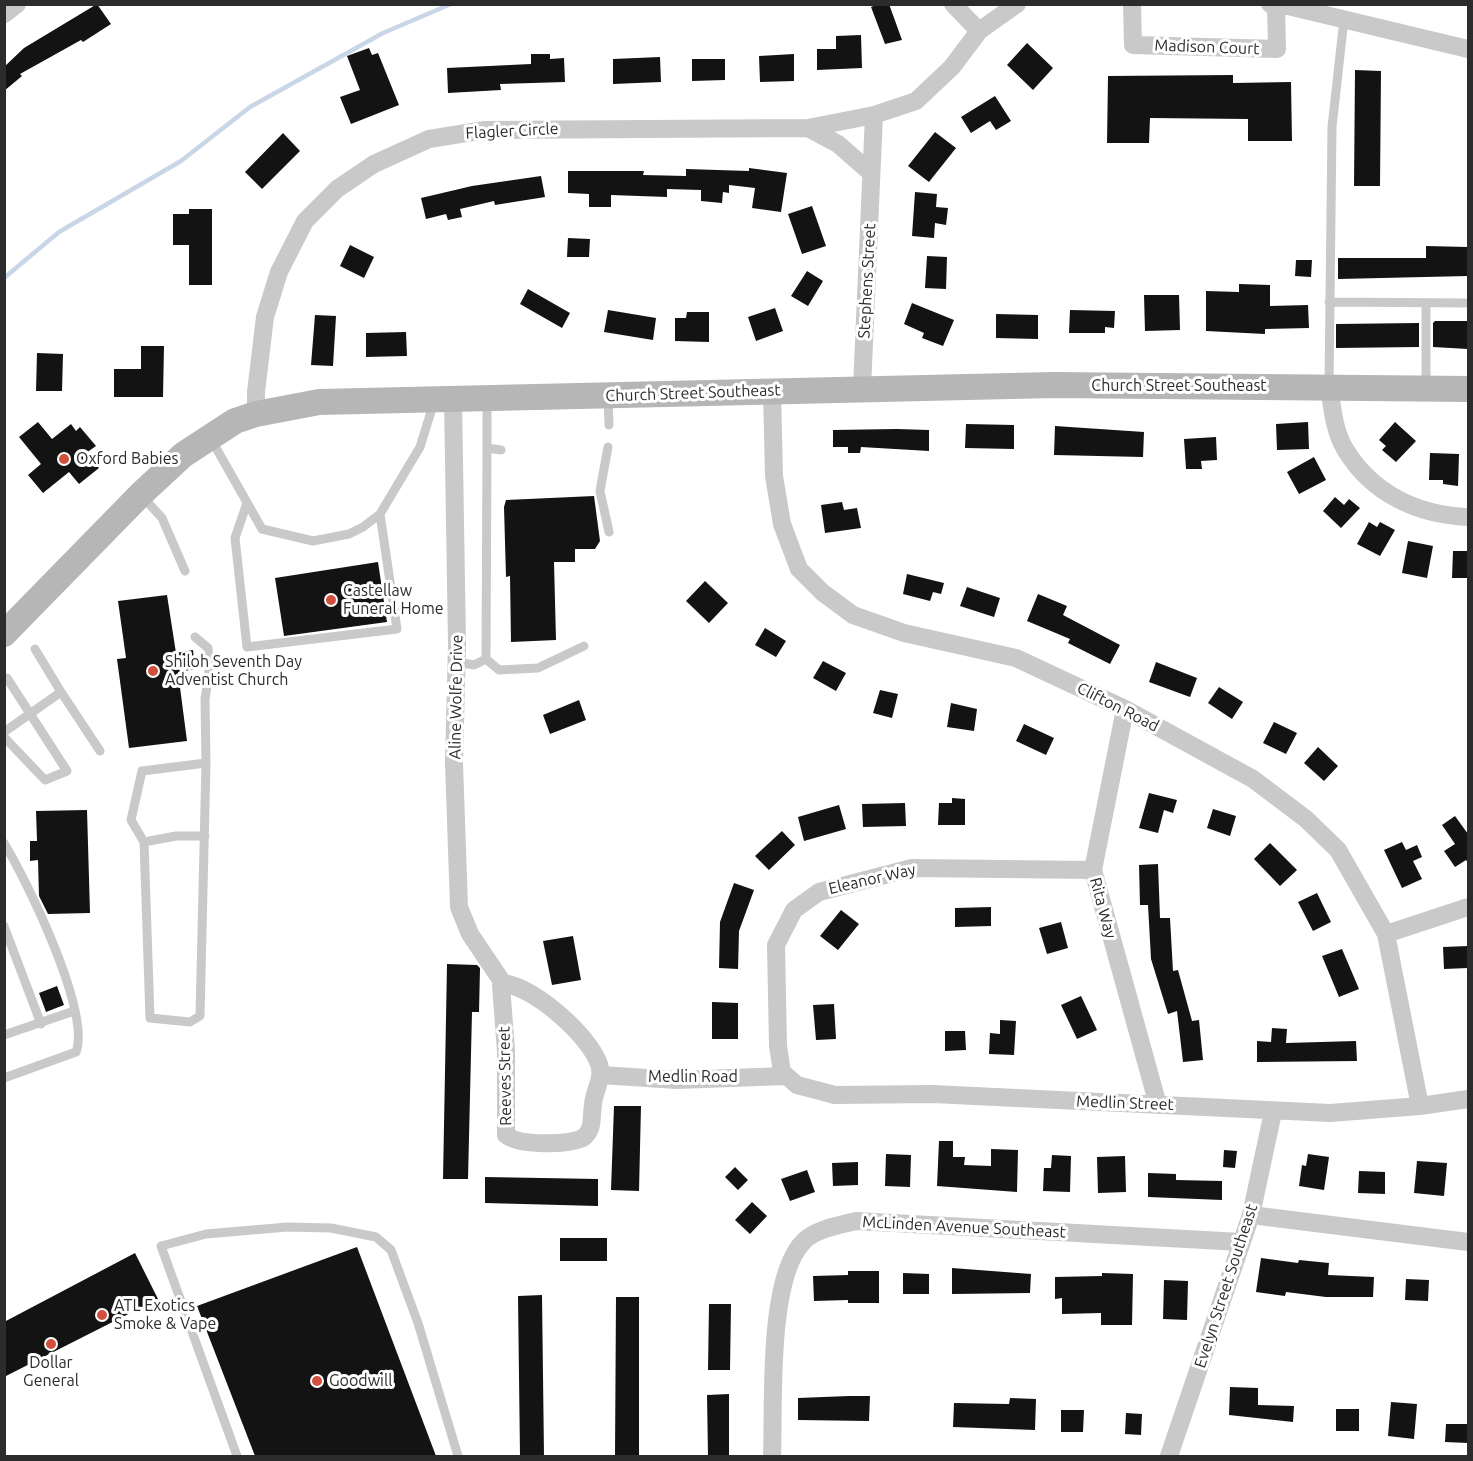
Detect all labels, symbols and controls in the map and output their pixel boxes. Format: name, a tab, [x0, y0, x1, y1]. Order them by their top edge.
street label: Madison Court	[1154, 36, 1260, 58]
street label: Flagler Circle	[465, 119, 559, 143]
street label: Stephens Street	[854, 223, 880, 339]
street label: Church Street Southeast	[1091, 376, 1267, 396]
street label: Church Street Southeast	[605, 380, 781, 406]
place label: Oxford Babies	[76, 449, 178, 469]
marker: Oxford Babies	[57, 452, 71, 466]
place label: Castellaw Funeral Home	[343, 581, 444, 619]
marker: Castellaw Funeral Home	[324, 593, 338, 607]
street label: Aline Wolfe Drive	[445, 635, 467, 759]
place label: Shiloh Seventh Day Adventist Church	[165, 652, 302, 690]
marker: Shiloh Seventh Day Adventist Church	[146, 664, 160, 678]
street label: Clifton Road	[1074, 678, 1162, 736]
street label: Eleanor Way	[827, 860, 917, 898]
street label: Rita Way	[1086, 875, 1120, 941]
street label: Reeves Street	[495, 1026, 515, 1126]
street label: Medlin Road	[648, 1067, 738, 1087]
street label: Medlin Street	[1076, 1092, 1174, 1114]
street label: Evelyn Street Southeast	[1190, 1202, 1262, 1370]
street label: McLinden Avenue Southeast	[862, 1212, 1066, 1242]
place label: ATL Exotics Smoke & Vape	[114, 1296, 216, 1334]
marker: ATL Exotics Smoke & Vape	[95, 1308, 109, 1322]
marker: Dollar General	[44, 1337, 58, 1351]
place label: Dollar General	[23, 1353, 79, 1391]
place label: Goodwill	[329, 1371, 392, 1391]
marker: Goodwill	[310, 1374, 324, 1388]

